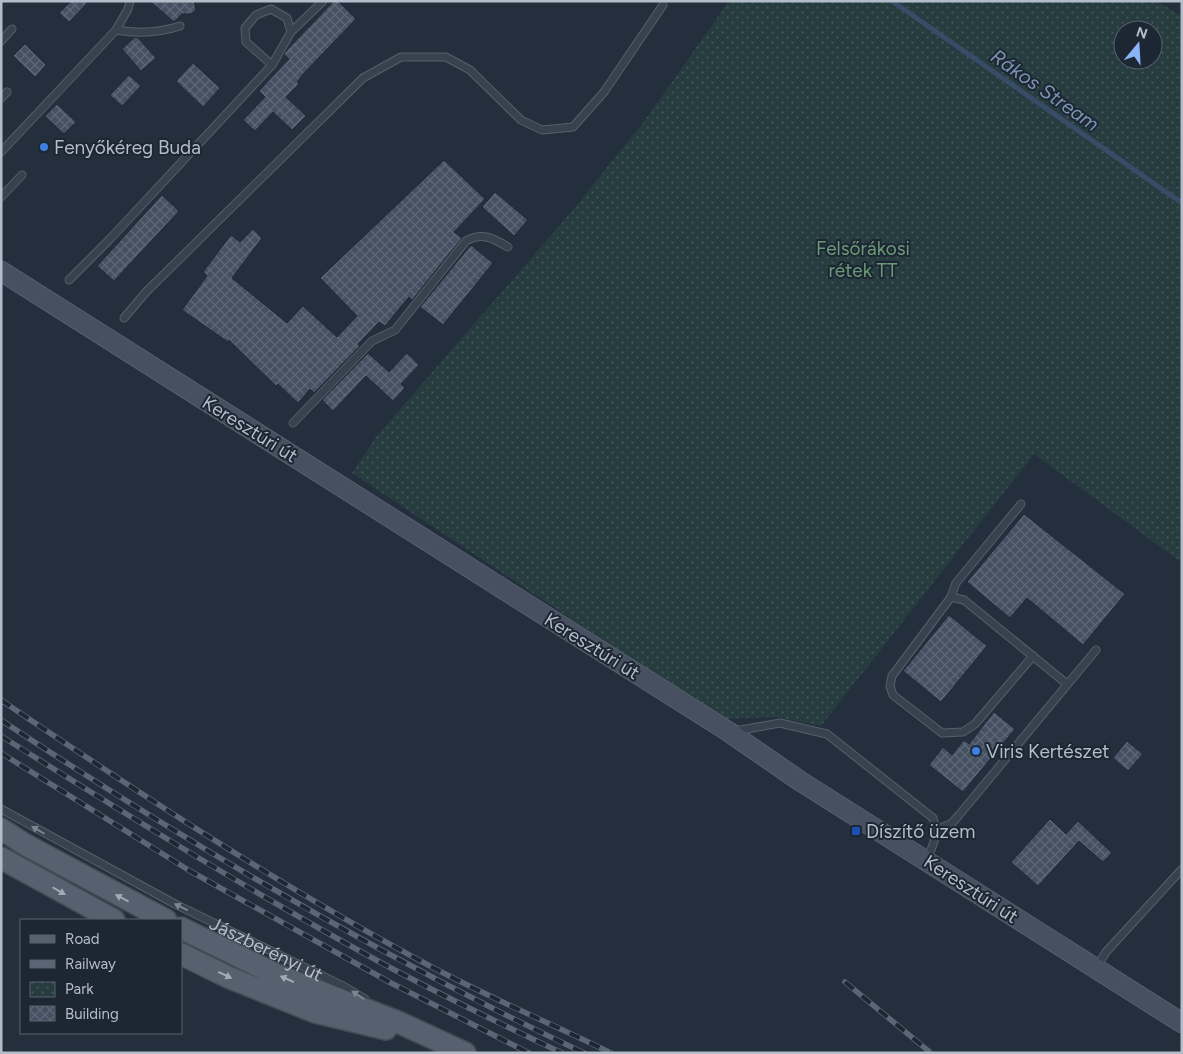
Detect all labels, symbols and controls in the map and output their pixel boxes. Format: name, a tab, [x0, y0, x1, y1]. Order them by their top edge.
north arrow	[1113, 20, 1163, 70]
text: N	[1134, 23, 1150, 43]
water label: Rákos Stream	[986, 44, 1104, 136]
place label: Fenyőkéreg Buda	[54, 136, 201, 159]
marker: Fenyőkéreg Buda	[38, 141, 50, 153]
park label: Felsőrákosi rétek TT	[816, 237, 910, 282]
street label: Keresztúri út	[198, 391, 302, 467]
street label: Keresztúri út	[540, 608, 644, 684]
place label: Viris Kertészet	[986, 740, 1109, 763]
marker: Viris Kertészet	[970, 745, 982, 757]
place label: Díszítő üzem	[866, 820, 975, 843]
one-way arrow	[31, 825, 44, 834]
marker: Díszítő üzem	[850, 825, 862, 837]
street label: Keresztúri út	[919, 850, 1023, 928]
one-way arrow	[52, 886, 65, 895]
one-way arrow	[116, 893, 129, 902]
one-way arrow	[174, 902, 188, 910]
street label: Jászberényi út	[206, 911, 327, 986]
legend	[20, 919, 182, 1034]
text: Road	[65, 930, 100, 948]
text: Railway	[65, 955, 116, 973]
one-way arrow	[218, 971, 232, 979]
one-way arrow	[280, 975, 294, 983]
text: Park	[65, 980, 94, 998]
one-way arrow	[351, 990, 364, 1000]
text: Building	[65, 1005, 119, 1023]

